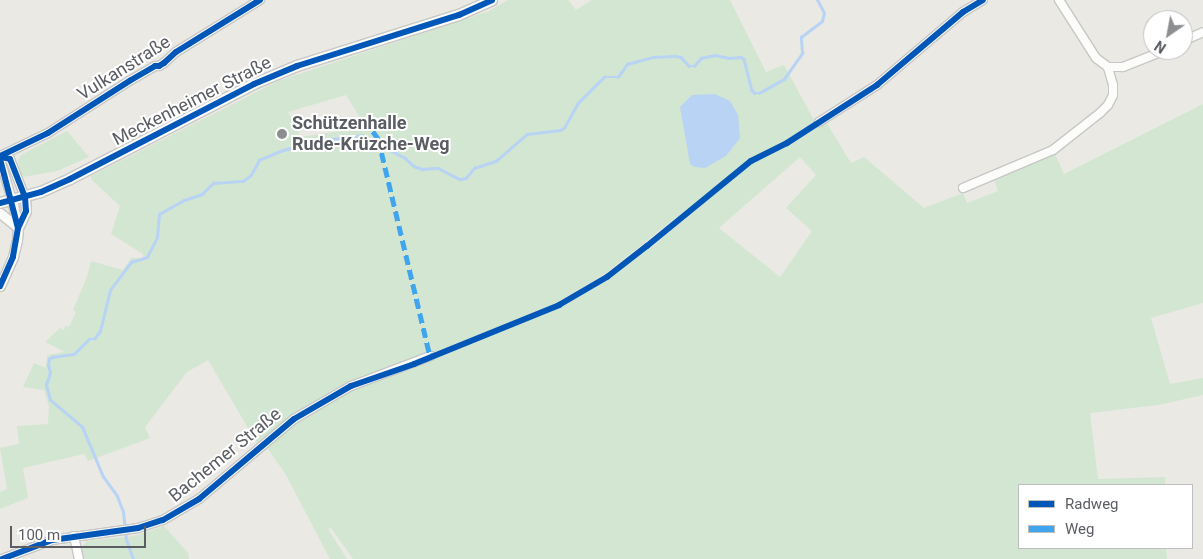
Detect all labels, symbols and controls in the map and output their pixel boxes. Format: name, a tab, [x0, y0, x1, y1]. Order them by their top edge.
north arrow	[1143, 10, 1193, 60]
street label: Vulkanstraße	[74, 31, 174, 105]
text: N	[1152, 37, 1169, 56]
street label: Meckenheimer Straße	[109, 52, 275, 150]
place label: Schützenhalle Rude-Krüzche-Weg	[292, 113, 449, 156]
marker: Schützenhalle Rude-Krüzche-Weg	[276, 128, 288, 140]
street label: Bachemer Straße	[165, 403, 285, 507]
legend	[1018, 484, 1193, 549]
text: Radweg	[1065, 495, 1119, 513]
scale bar	[12, 516, 149, 548]
text: Weg	[1065, 520, 1094, 538]
text: 100 m	[18, 526, 60, 544]

